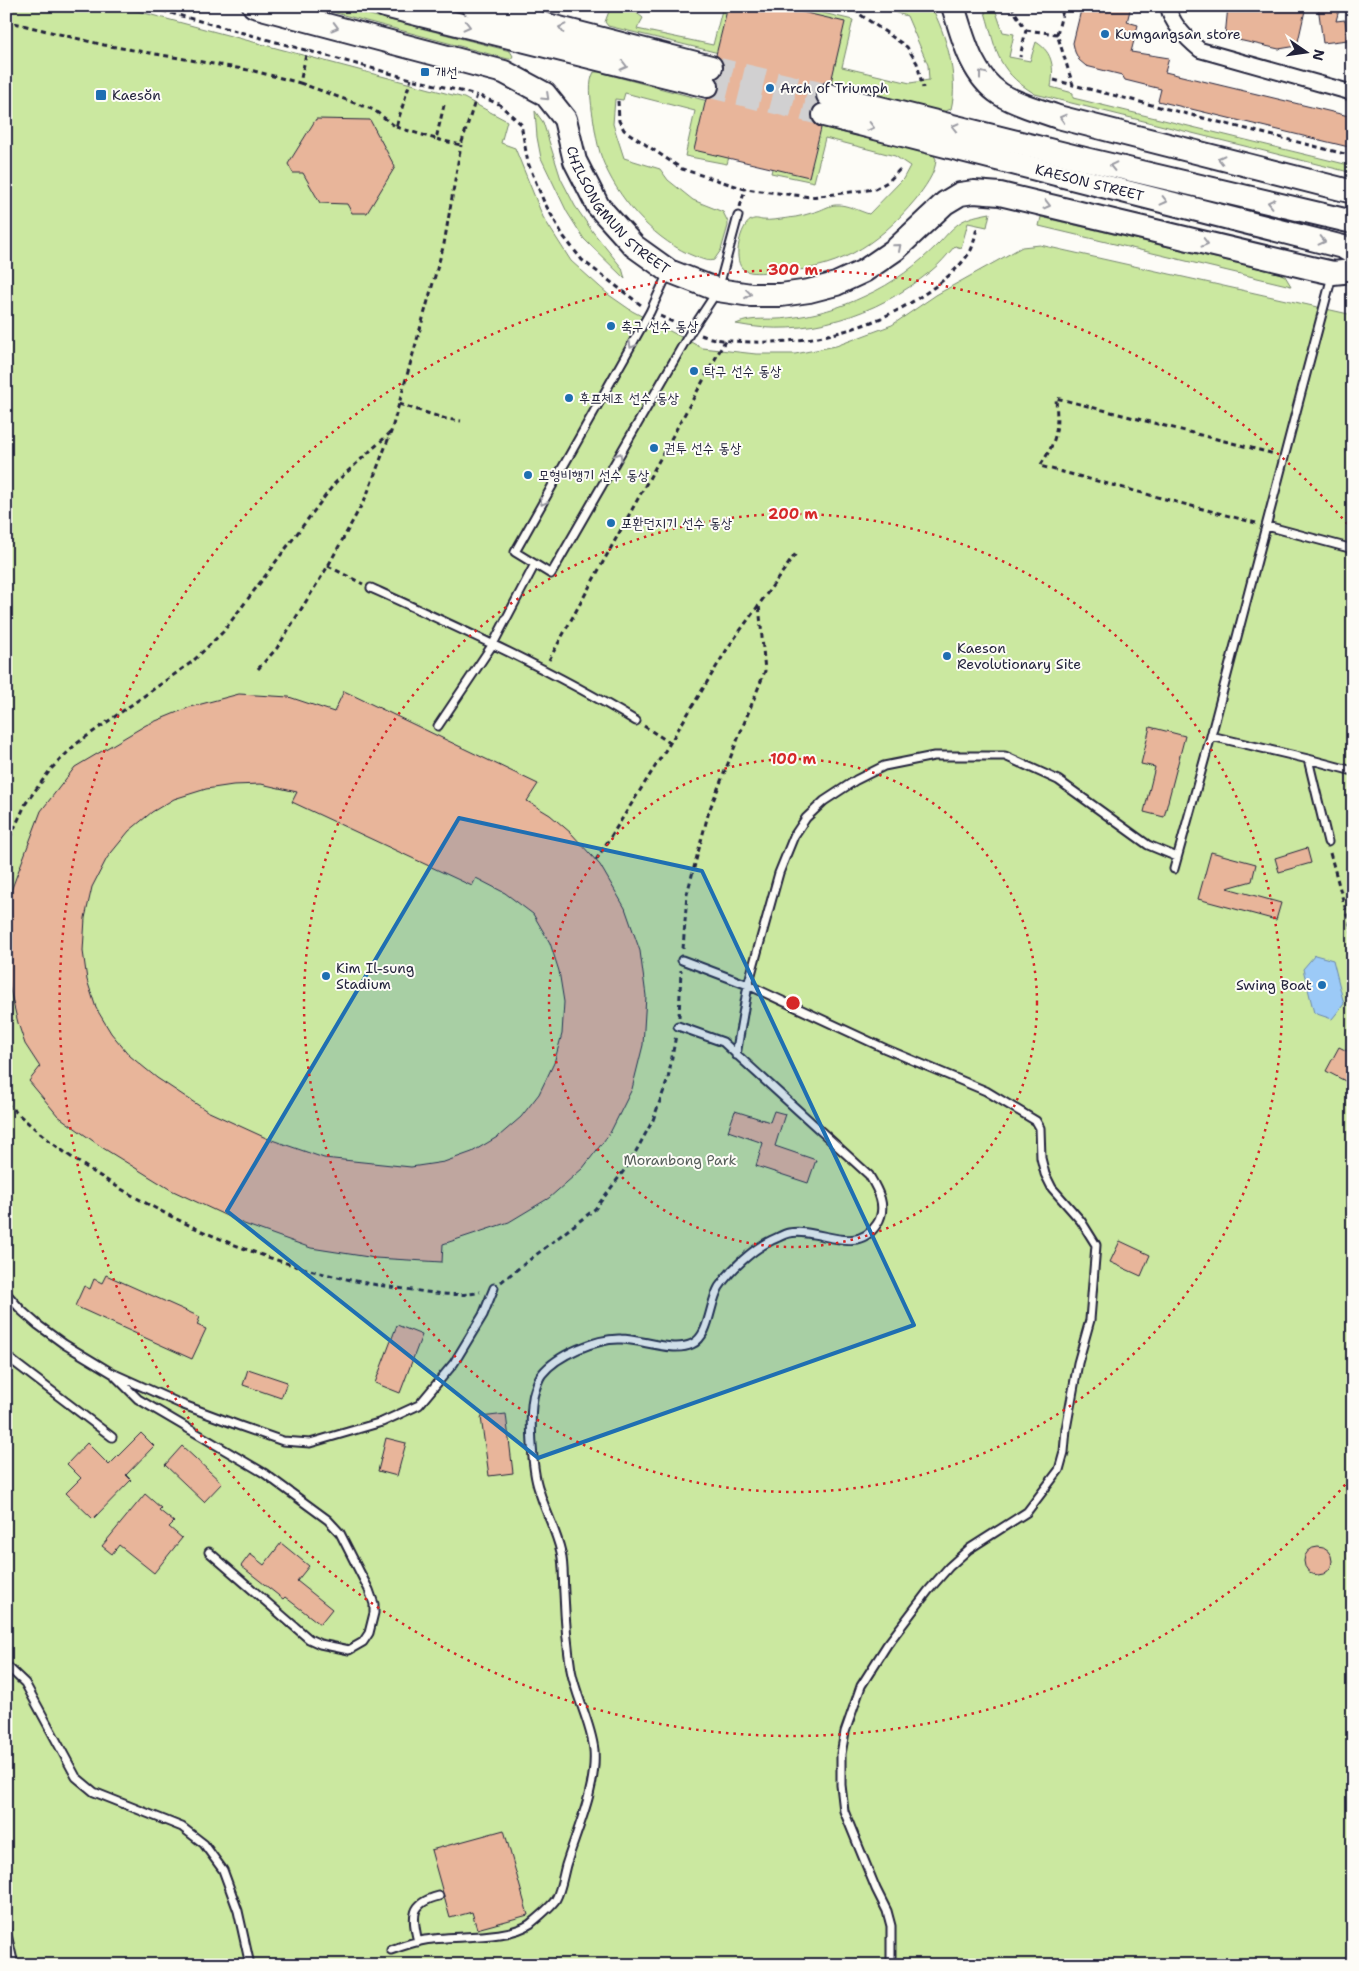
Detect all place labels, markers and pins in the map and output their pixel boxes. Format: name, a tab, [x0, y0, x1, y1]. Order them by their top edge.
place label: Kumgangsan store	[1115, 25, 1241, 43]
marker: Kumgangsan store	[1099, 28, 1111, 40]
place label: 개선	[435, 63, 458, 81]
marker: 개선	[419, 66, 431, 78]
place label: Arch of Triumph	[780, 79, 889, 97]
marker: Arch of Triumph	[764, 82, 776, 94]
place label: Kaesŏn	[112, 86, 161, 104]
marker: Kaesŏn	[94, 88, 108, 102]
place label: 축구 선수 동상	[621, 317, 699, 335]
marker: 축구 선수 동상	[605, 320, 617, 332]
place label: 탁구 선수 동상	[704, 362, 782, 380]
marker: 탁구 선수 동상	[688, 365, 700, 377]
place label: 후프체조 선수 동상	[579, 389, 679, 407]
marker: 후프체조 선수 동상	[563, 392, 575, 404]
place label: 권투 선수 동상	[664, 439, 742, 457]
marker: 권투 선수 동상	[648, 442, 660, 454]
place label: 모형비행기 선수 동상	[538, 466, 650, 484]
marker: 모형비행기 선수 동상	[522, 469, 534, 481]
place label: 포환던지기 선수 동상	[621, 514, 733, 532]
marker: 포환던지기 선수 동상	[605, 517, 617, 529]
place label: Kaeson Revolutionary Site	[957, 639, 1081, 673]
marker: Kaeson Revolutionary Site	[941, 650, 953, 662]
place label: Kim Il-sung Stadium	[336, 959, 414, 993]
marker: Kim Il-sung Stadium	[320, 970, 332, 982]
place label: Swing Boat	[1236, 976, 1312, 994]
marker: Swing Boat	[1316, 979, 1328, 991]
centre of rings	[784, 994, 802, 1012]

